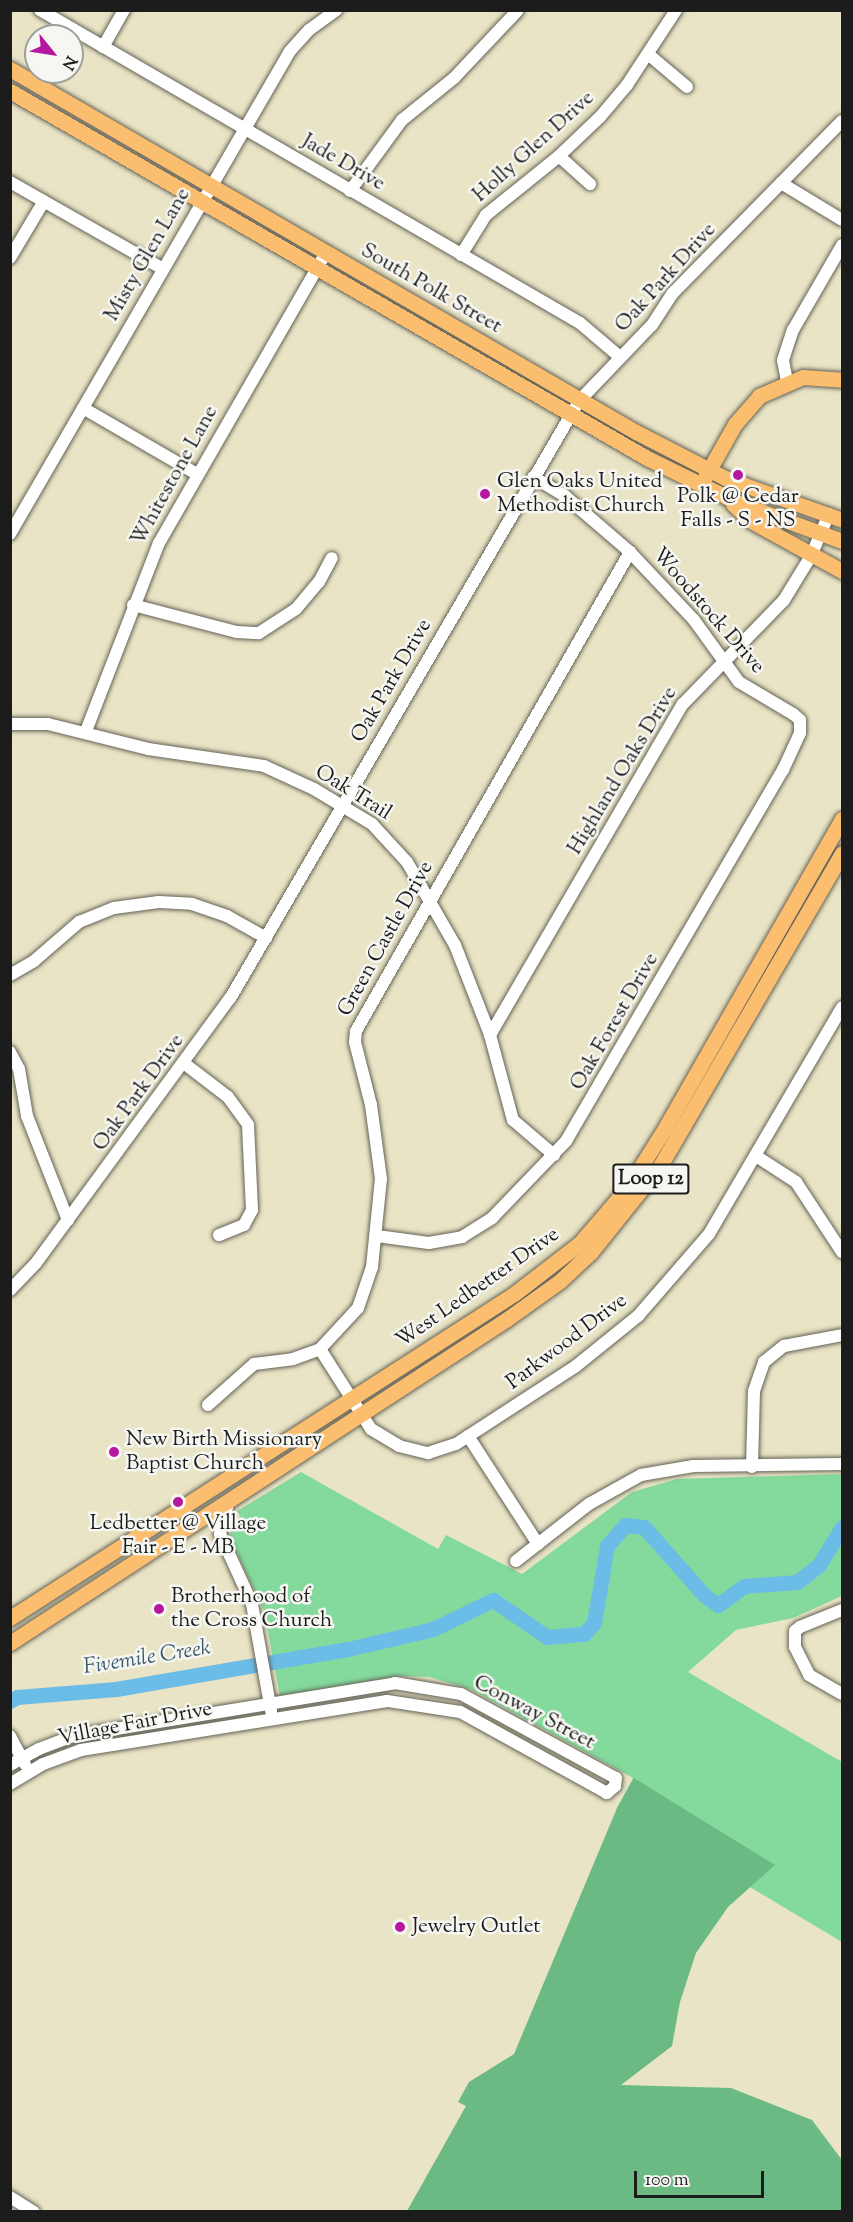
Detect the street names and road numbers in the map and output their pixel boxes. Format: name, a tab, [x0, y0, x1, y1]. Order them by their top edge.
street label: Holly Glen Drive	[468, 86, 600, 208]
street label: Jade Drive	[297, 129, 389, 197]
street label: Misty Glen Lane	[100, 184, 196, 326]
street label: Oak Park Drive	[610, 218, 722, 338]
street label: South Polk Street	[356, 238, 506, 340]
street label: Whitestone Lane	[126, 402, 224, 550]
street label: Woodstock Drive	[646, 543, 770, 679]
street label: Oak Park Drive	[346, 615, 438, 747]
street label: Highland Oaks Drive	[563, 682, 683, 860]
street label: Oak Trail	[310, 760, 396, 826]
street label: Green Castle Drive	[333, 857, 439, 1021]
street label: Oak Forest Drive	[565, 949, 665, 1095]
street label: Oak Park Drive	[88, 1030, 190, 1156]
road number: Loop 12	[612, 1162, 690, 1196]
street label: West Ledbetter Drive	[391, 1222, 565, 1354]
street label: Parkwood Drive	[502, 1288, 632, 1396]
street label: Conway Street	[469, 1670, 599, 1756]
street label: Village Fair Drive	[56, 1697, 214, 1751]

